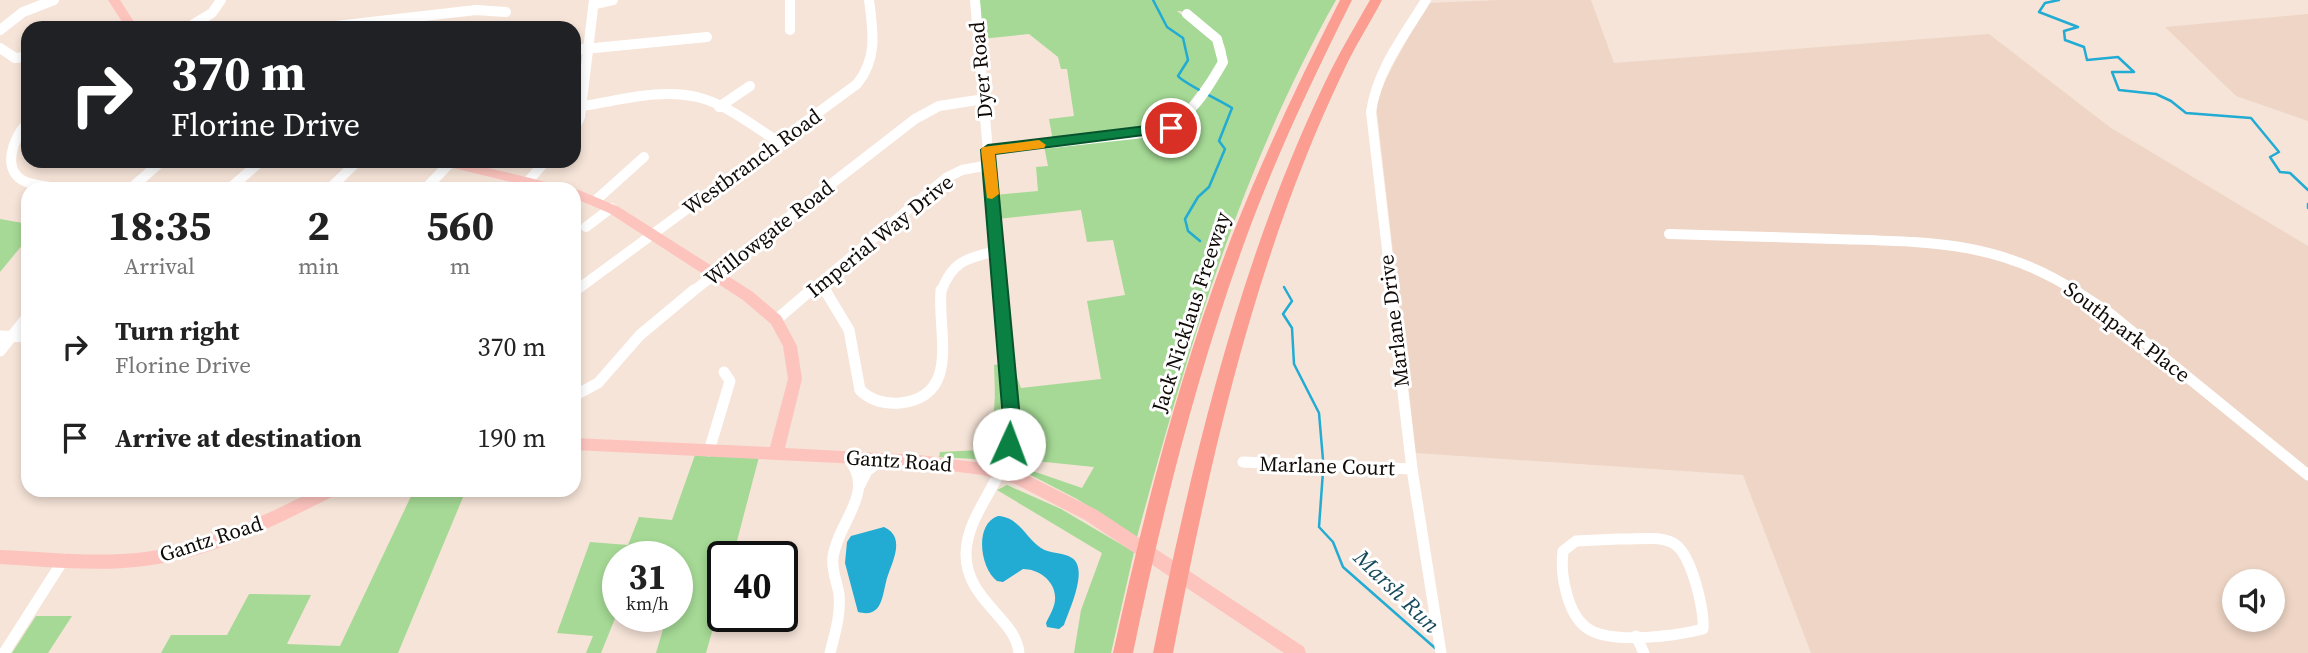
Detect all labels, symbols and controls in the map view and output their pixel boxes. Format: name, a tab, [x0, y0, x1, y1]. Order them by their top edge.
street label: Dyer Road	[962, 20, 999, 120]
text: 370 m	[171, 39, 306, 106]
icon: right	[56, 49, 147, 140]
pin	[1141, 98, 1201, 158]
street label: Westbranch Road	[677, 101, 827, 222]
text: Florine Drive	[171, 103, 360, 147]
icon: arrive	[1152, 109, 1190, 147]
street label: Imperial Way Drive	[800, 167, 959, 304]
street label: Willowgate Road	[698, 173, 839, 292]
text: 18:35	[108, 196, 211, 254]
text: 2	[307, 196, 330, 254]
text: 560	[426, 196, 494, 254]
street label: Jack Nicklaus Freeway	[1144, 208, 1237, 417]
text: Arrival	[124, 250, 195, 282]
text: min	[298, 250, 339, 282]
text: m	[450, 250, 471, 282]
street label: Marlane Drive	[1371, 253, 1416, 389]
street label: Southpark Place	[2058, 274, 2196, 389]
text: Turn right	[115, 313, 239, 349]
icon: right	[56, 328, 94, 366]
text: 370 m	[478, 329, 546, 365]
text: Florine Drive	[115, 349, 251, 381]
position arrow	[972, 407, 1046, 481]
icon: arrive	[56, 419, 94, 457]
text: Arrive at destination	[115, 420, 362, 456]
text: 190 m	[478, 420, 546, 456]
street label: Gantz Road	[845, 442, 953, 479]
street label: Marlane Court	[1259, 449, 1395, 482]
street label: Gantz Road	[156, 508, 266, 569]
speed limit sign: 40	[707, 541, 798, 632]
water label: Marsh Run	[1346, 541, 1447, 640]
text: 31	[629, 553, 666, 601]
map controls	[2222, 569, 2285, 632]
button: sound	[2222, 569, 2285, 632]
text: km/h	[626, 591, 669, 616]

